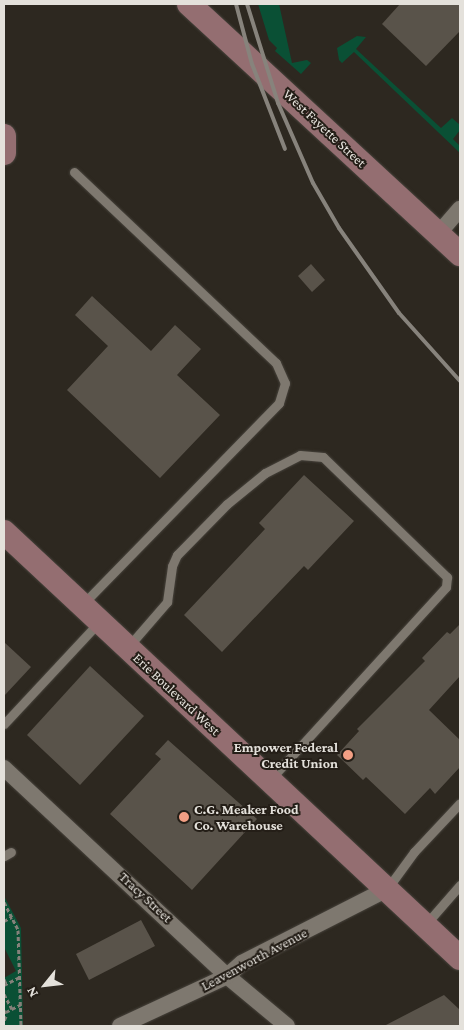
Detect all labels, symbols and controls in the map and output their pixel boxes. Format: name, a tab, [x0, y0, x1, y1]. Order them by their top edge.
street label: West Fayette Street	[280, 85, 370, 171]
street label: Erie Boulevard West	[130, 649, 224, 739]
place label: Empower Federal Credit Union	[234, 739, 338, 772]
marker: Empower Federal Credit Union	[342, 749, 354, 761]
place label: C.G. Meaker Food Co. Warehouse	[194, 801, 299, 834]
marker: C.G. Meaker Food Co. Warehouse	[178, 811, 190, 823]
street label: Tracy Street	[116, 868, 176, 926]
street label: Leavenworth Avenue	[198, 924, 310, 994]
north arrow	[20, 960, 70, 1010]
text: N	[23, 984, 41, 1000]

